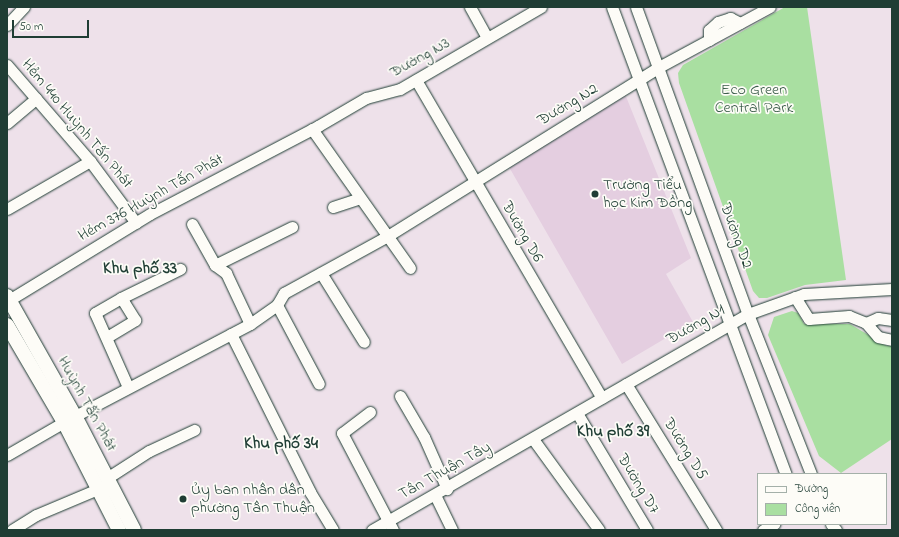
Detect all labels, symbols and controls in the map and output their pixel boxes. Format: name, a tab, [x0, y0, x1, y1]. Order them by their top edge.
scale bar	[14, 12, 91, 38]
text: 50 m	[19, 18, 43, 36]
street label: Đường N3	[387, 34, 453, 82]
street label: Hẻm 440 Huỳnh Tấn Phát	[17, 55, 137, 193]
street label: Đường N2	[534, 80, 602, 130]
park label: Eco Green Central Park	[715, 80, 793, 118]
street label: Hẻm 376 Huỳnh Tấn Phát	[75, 150, 227, 246]
place label: Trường Tiểu học Kim Đồng	[603, 175, 692, 213]
marker: Trường Tiểu học Kim Đồng	[590, 189, 600, 199]
street label: Đường D6	[497, 198, 547, 266]
street label: Đường D2	[715, 201, 757, 271]
district label: Khu phố 33	[103, 259, 177, 279]
street label: Đường N1	[663, 301, 729, 349]
street label: Huỳnh Tấn Phát	[53, 353, 121, 455]
street label: Đường D5	[659, 415, 711, 483]
district label: Khu phố 39	[577, 422, 649, 442]
district label: Khu phố 34	[244, 434, 318, 454]
street label: Tân Thuận Tây	[396, 438, 494, 504]
street label: Đường D7	[613, 451, 663, 517]
legend	[757, 473, 887, 525]
place label: Ủy ban nhân dân phường Tân Thuận	[191, 480, 315, 518]
text: Đường	[795, 480, 828, 498]
marker: Ủy ban nhân dân phường Tân Thuận	[178, 494, 188, 504]
text: Công viên	[795, 500, 840, 518]

